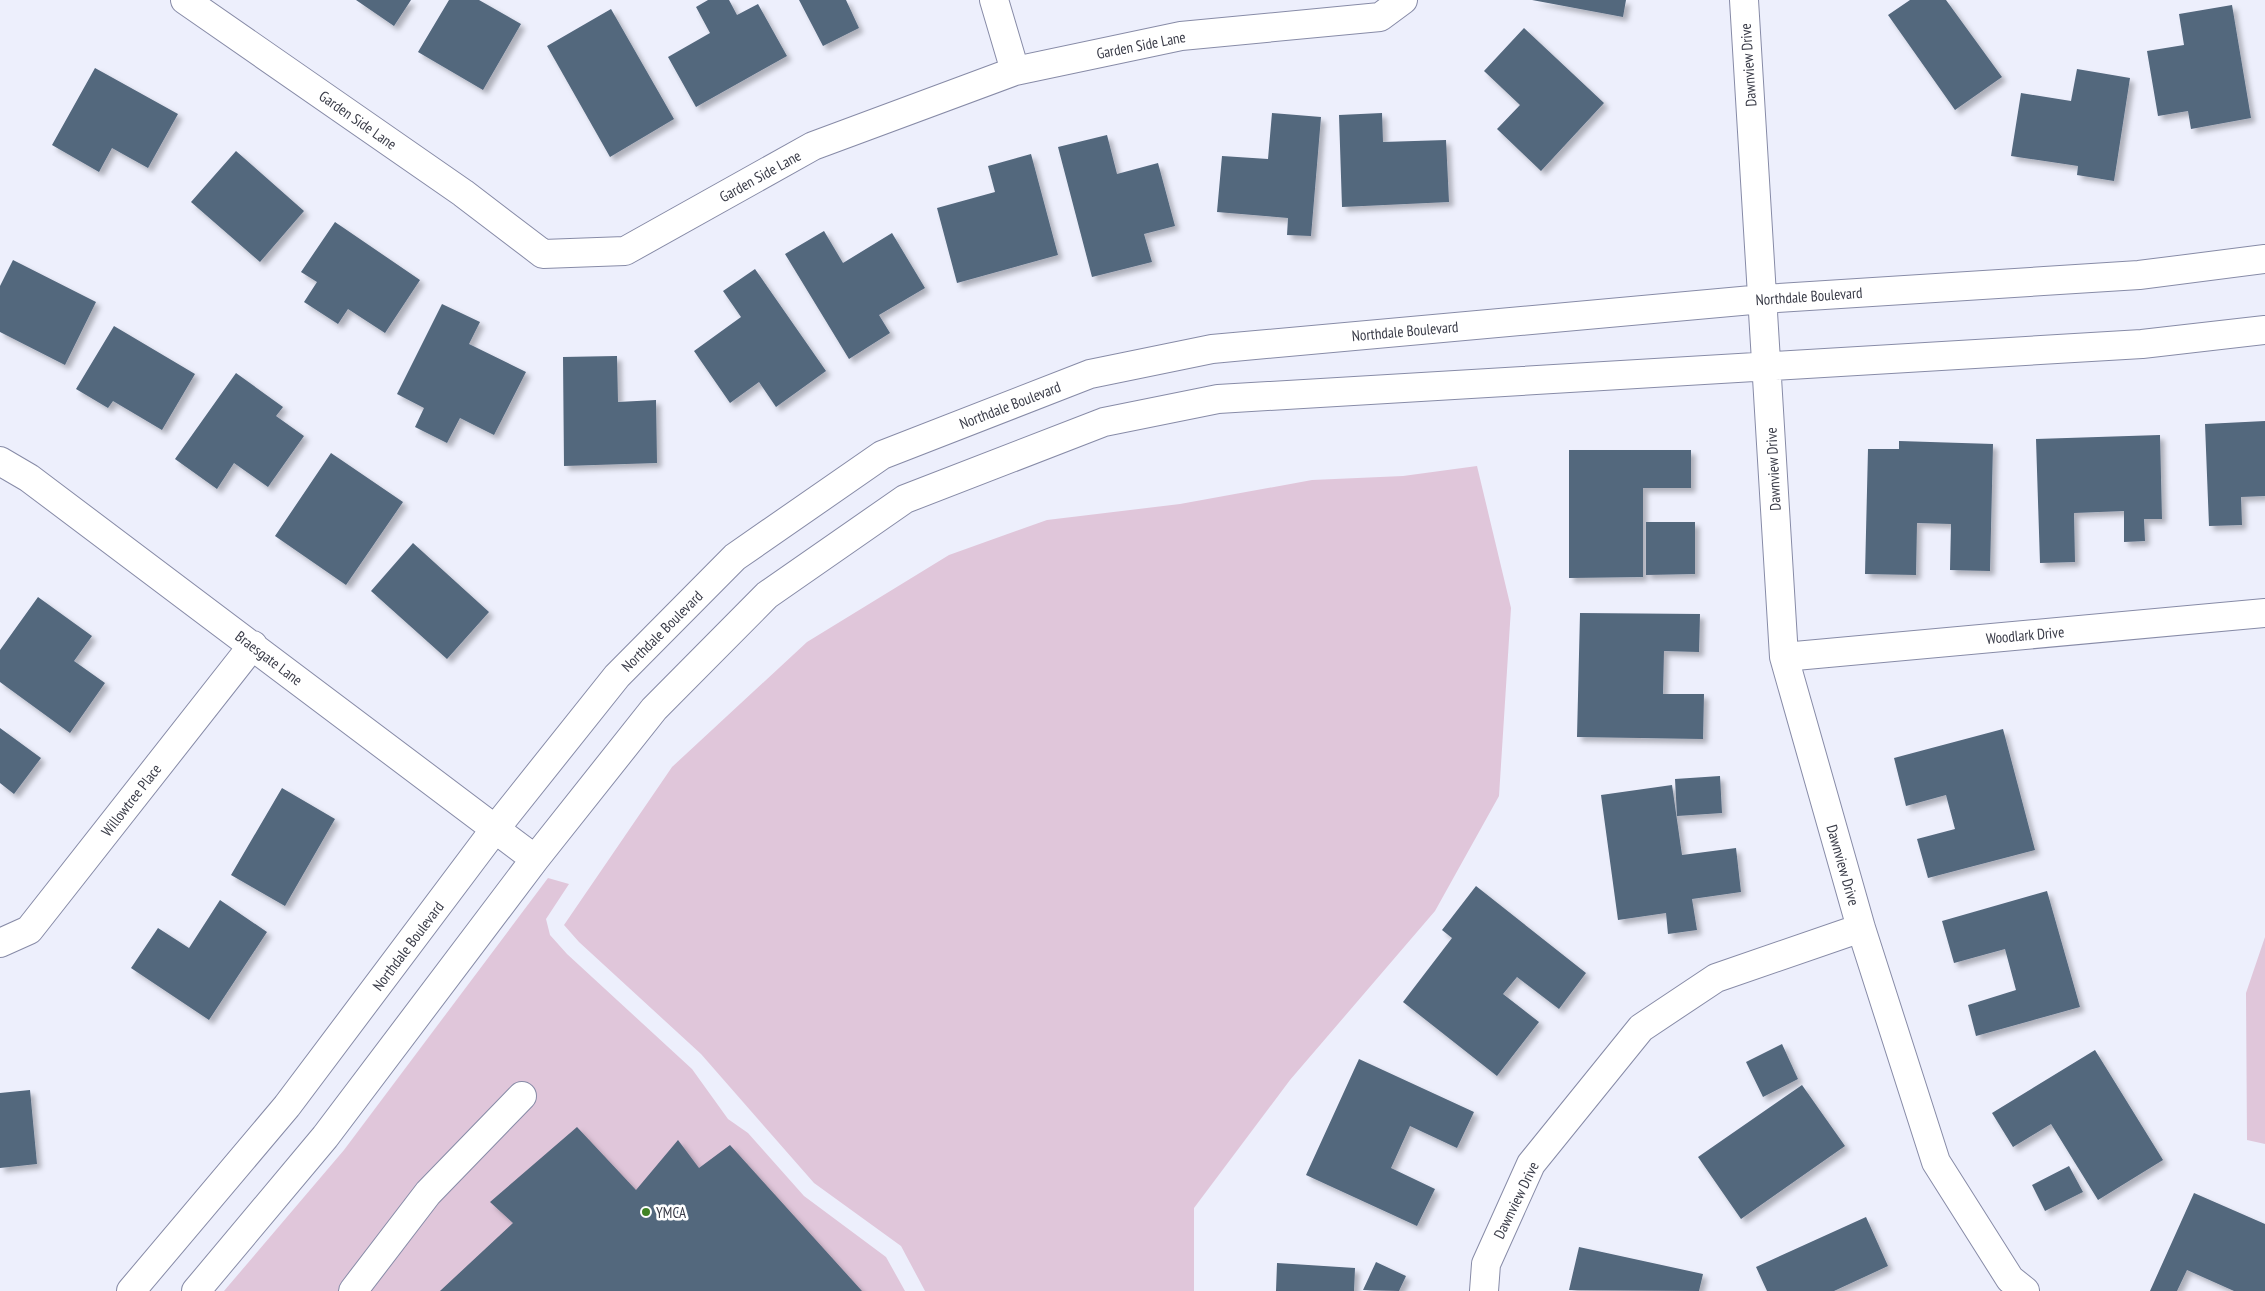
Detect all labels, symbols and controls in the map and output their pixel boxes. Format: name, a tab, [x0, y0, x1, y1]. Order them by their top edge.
street label: Dawnview Drive	[1736, 23, 1760, 107]
street label: Garden Side Lane	[1095, 27, 1187, 63]
street label: Garden Side Lane	[316, 86, 400, 154]
street label: Garden Side Lane	[716, 146, 804, 206]
street label: Northdale Boulevard	[1755, 283, 1863, 309]
street label: Northdale Boulevard	[1351, 317, 1459, 345]
street label: Northdale Boulevard	[957, 377, 1063, 433]
street label: Dawnview Drive	[1761, 427, 1785, 511]
street label: Northdale Boulevard	[617, 586, 707, 676]
street label: Woodlark Drive	[1985, 622, 2065, 648]
street label: Braesgate Lane	[232, 627, 306, 689]
street label: Willowtree Place	[97, 760, 165, 840]
street label: Dawnview Drive	[1822, 822, 1864, 908]
street label: Northdale Boulevard	[368, 898, 448, 994]
street label: Dawnview Drive	[1489, 1158, 1543, 1242]
place label: YMCA	[656, 1203, 687, 1222]
marker: YMCA	[640, 1206, 652, 1218]

